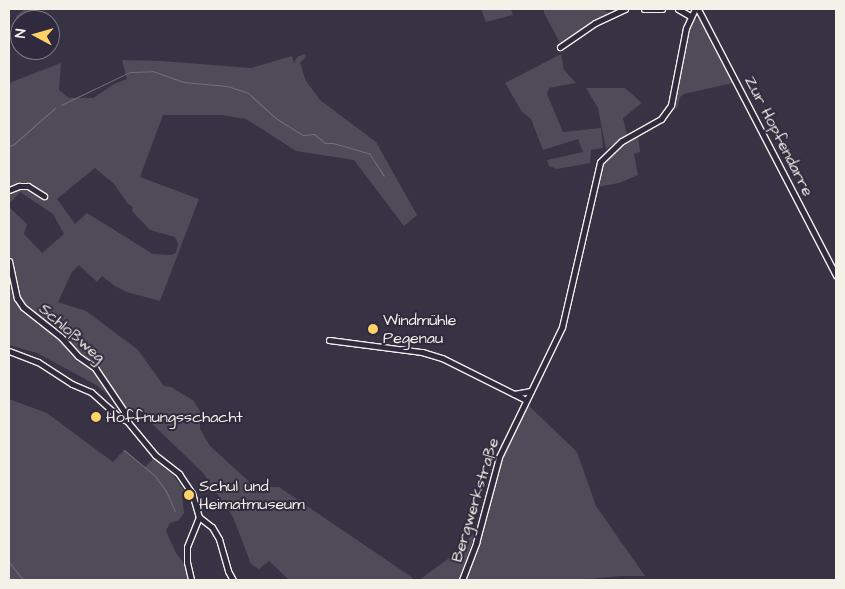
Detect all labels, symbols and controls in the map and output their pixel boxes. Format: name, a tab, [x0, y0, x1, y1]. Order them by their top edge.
north arrow	[10, 10, 60, 60]
text: N	[11, 28, 31, 39]
street label: Zur Hopfendarre	[740, 73, 818, 199]
street label: Schloßweg	[35, 299, 109, 367]
place label: Windmühle Pegenau	[383, 310, 456, 348]
marker: Windmühle Pegenau	[367, 323, 379, 335]
place label: Hoffnungsschacht	[106, 407, 243, 427]
marker: Hoffnungsschacht	[90, 411, 102, 423]
street label: Bergwerkstraße	[447, 436, 503, 564]
place label: Schul und Heimatmuseum	[199, 476, 305, 514]
marker: Schul und Heimatmuseum	[183, 489, 195, 501]

